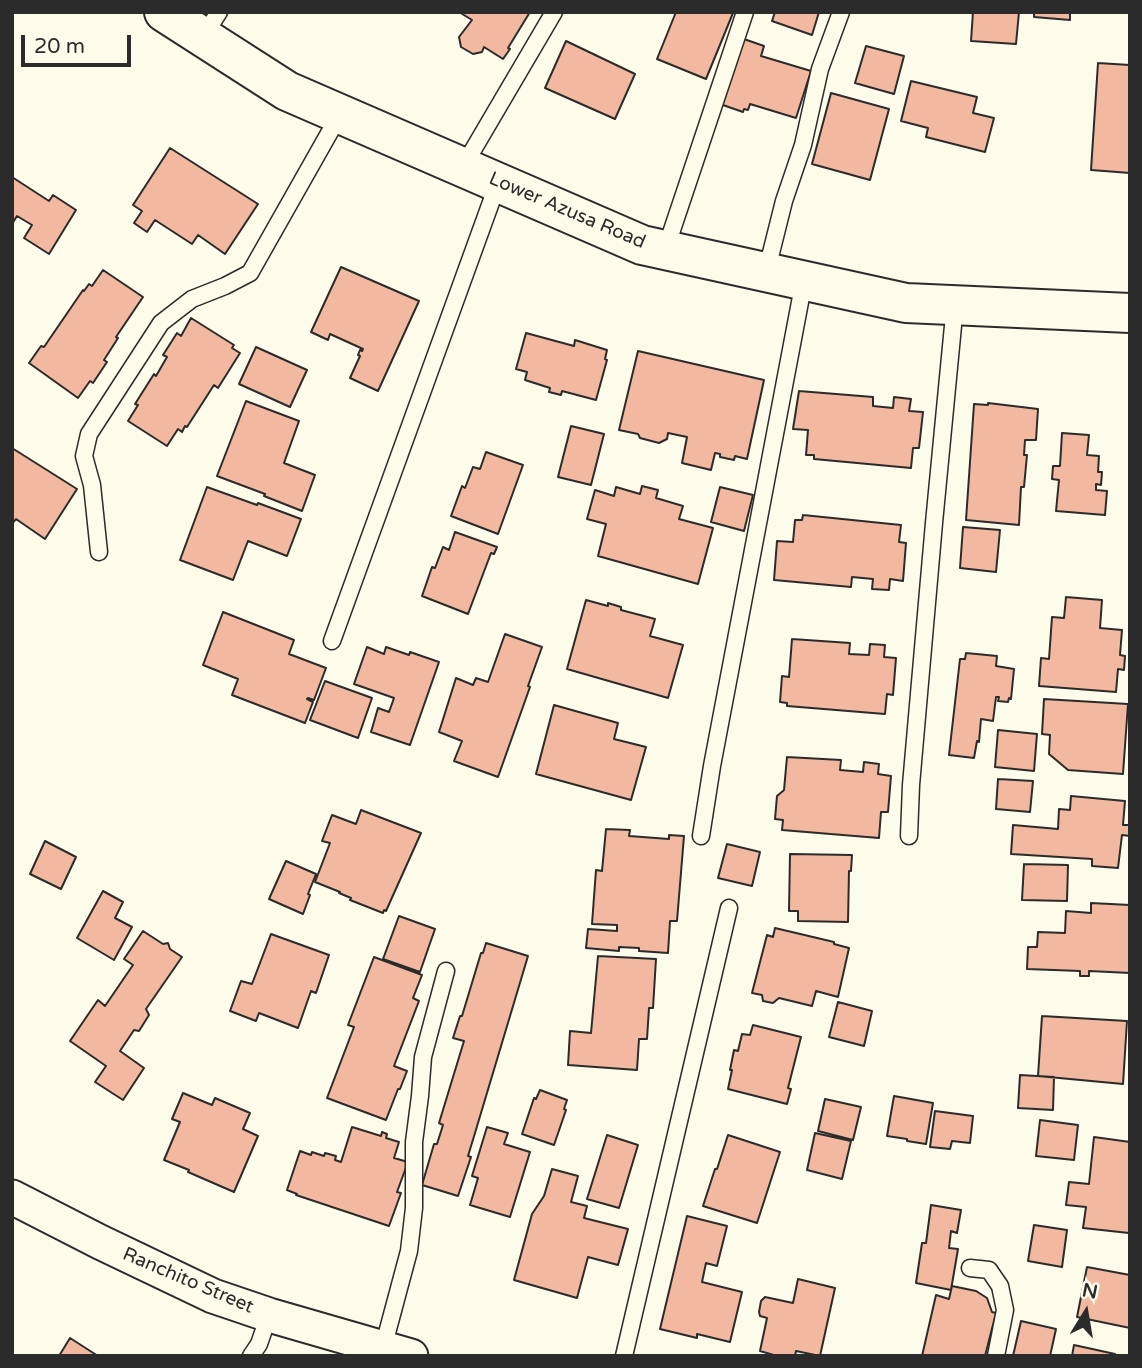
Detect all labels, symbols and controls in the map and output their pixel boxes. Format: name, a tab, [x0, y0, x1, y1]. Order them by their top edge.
scale bar	[24, 21, 135, 65]
text: 20 m	[34, 34, 85, 59]
street label: Lower Azusa Road	[485, 168, 649, 254]
street label: Ranchito Street	[119, 1243, 257, 1319]
north arrow	[1051, 1277, 1121, 1347]
text: N	[1080, 1279, 1100, 1304]

